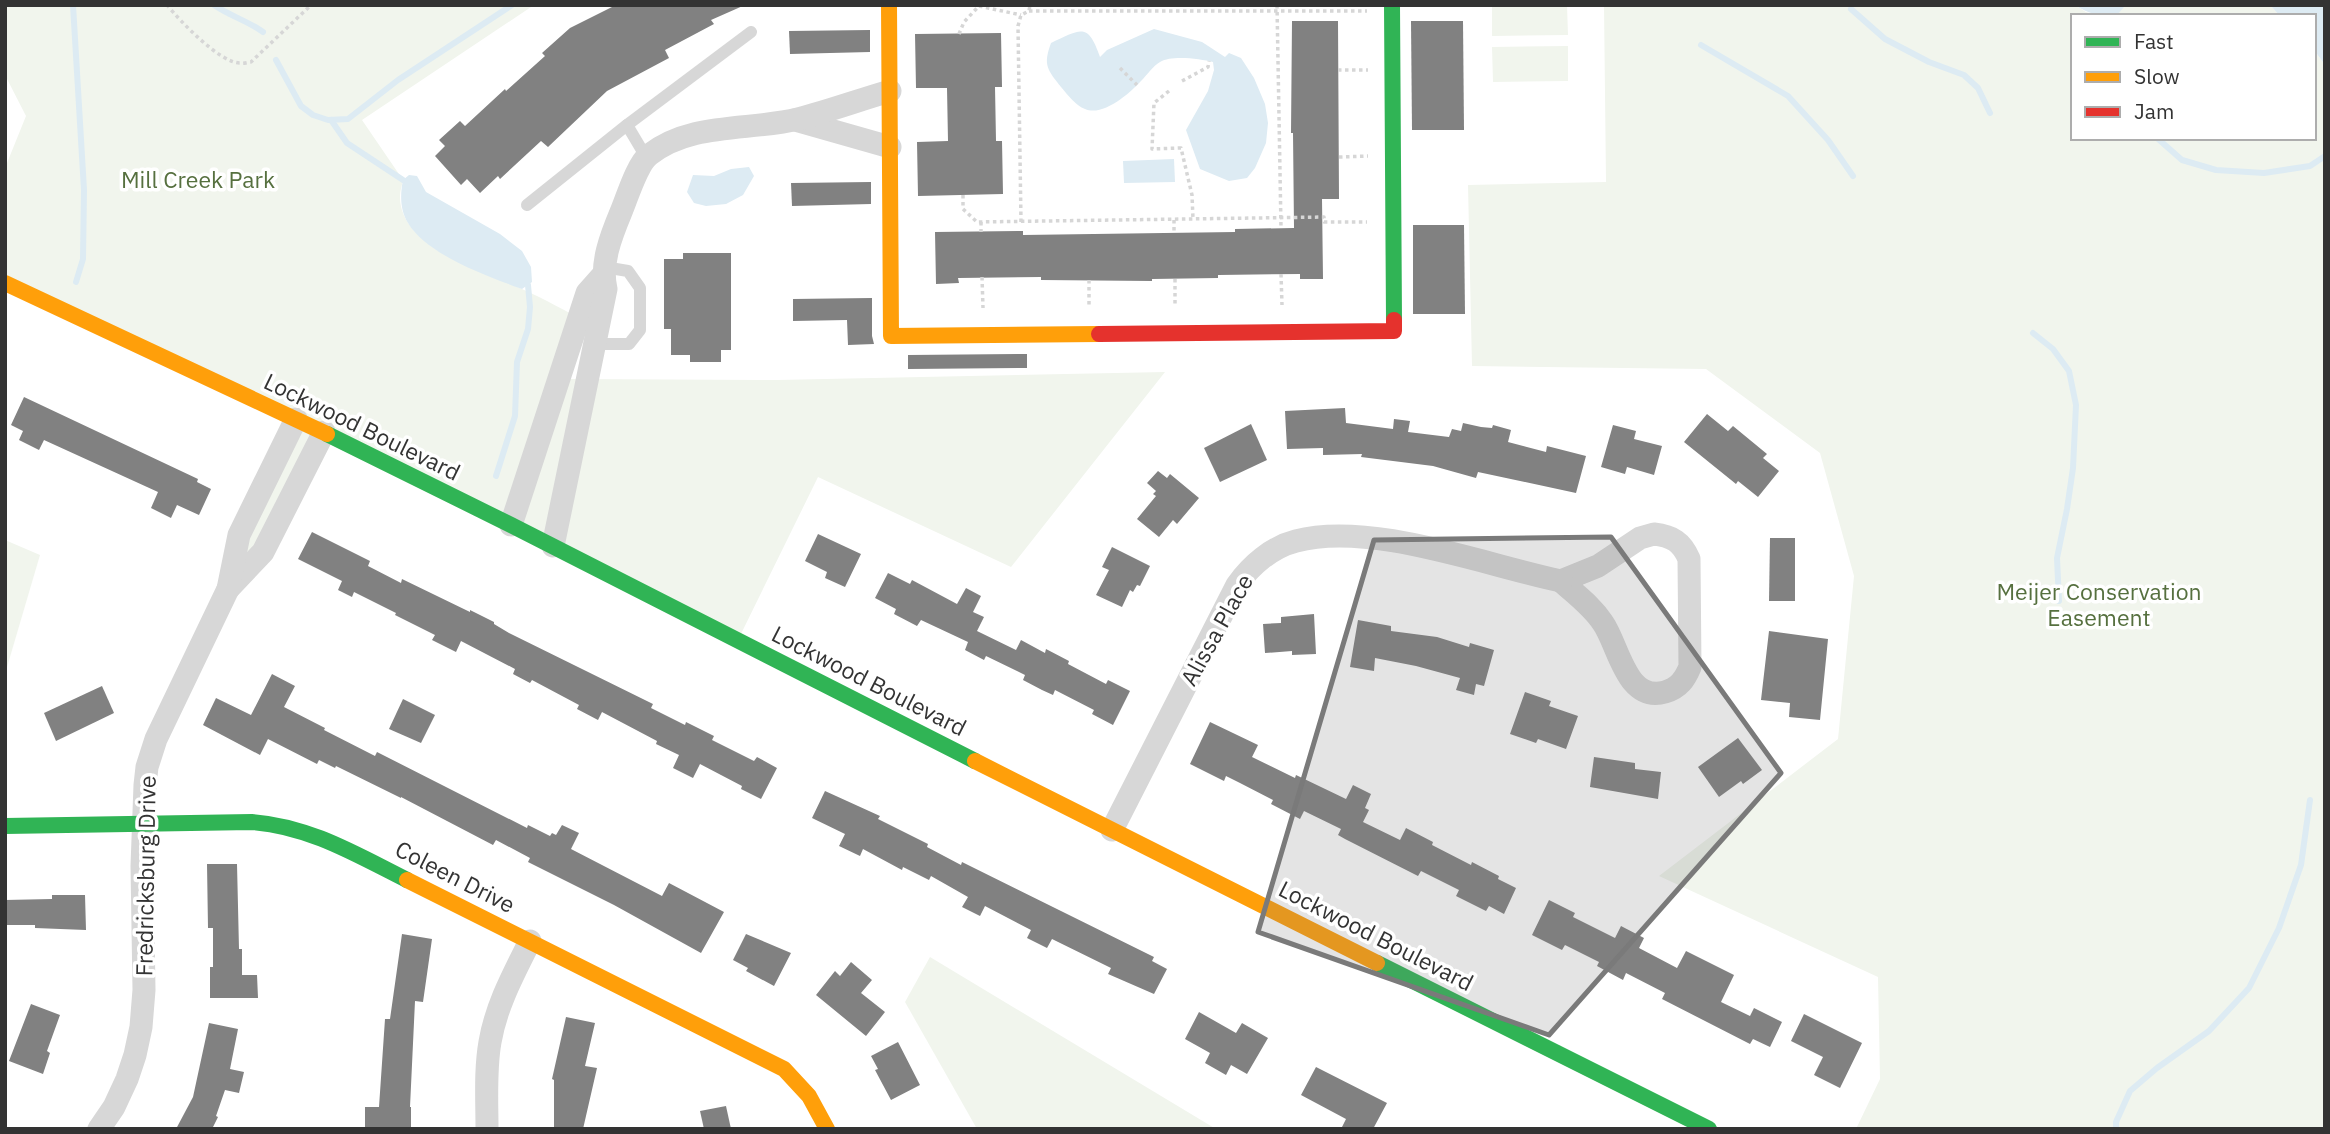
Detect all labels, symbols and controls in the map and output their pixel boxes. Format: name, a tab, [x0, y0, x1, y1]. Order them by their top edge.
legend	[2071, 14, 2316, 140]
text: Fast	[2134, 27, 2174, 55]
text: Slow	[2134, 62, 2180, 90]
text: Jam	[2134, 97, 2174, 125]
park label: Mill Creek Park	[121, 164, 275, 194]
street label: Lockwood Boulevard	[259, 366, 465, 487]
street label: Alissa Place	[1173, 568, 1259, 691]
park label: Meijer Conservation Easement	[1996, 576, 2202, 632]
street label: Lockwood Boulevard	[767, 618, 972, 742]
street label: Fredricksburg Drive	[128, 775, 162, 977]
street label: Coleen Drive	[390, 833, 520, 919]
street label: Lockwood Boulevard	[1274, 873, 1479, 997]

